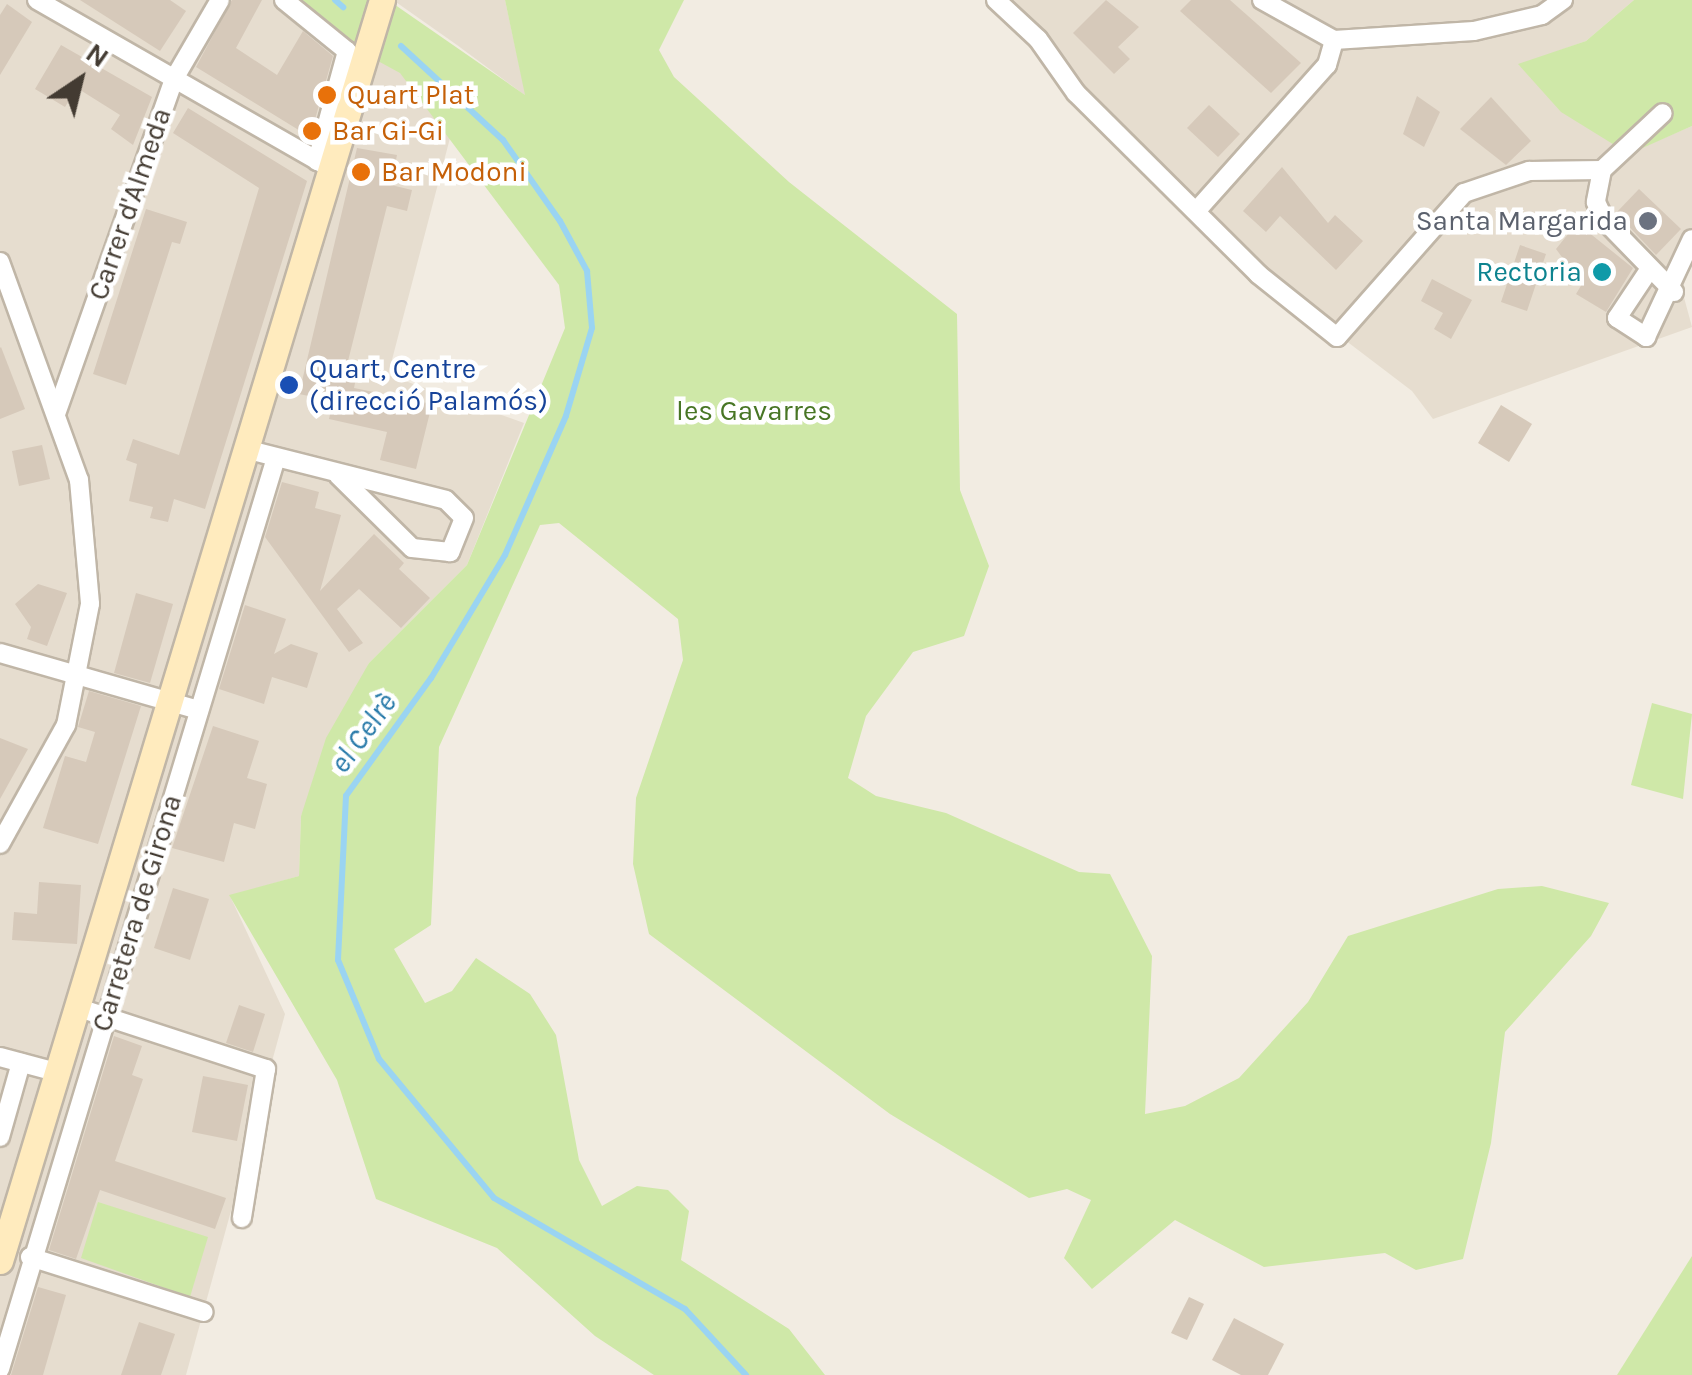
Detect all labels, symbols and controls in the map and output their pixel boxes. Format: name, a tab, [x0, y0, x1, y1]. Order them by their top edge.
north arrow	[30, 30, 130, 130]
text: N	[80, 36, 115, 74]
place label: Quart Plat	[347, 78, 474, 112]
marker: Quart Plat	[316, 84, 338, 106]
street label: Carrer d'Almeda	[81, 104, 179, 304]
place label: Bar Gi-Gi	[332, 114, 444, 148]
marker: Bar Gi-Gi	[301, 120, 323, 142]
place label: Bar Modoni	[381, 155, 527, 189]
marker: Bar Modoni	[350, 161, 372, 183]
place label: Santa Margarida	[1416, 204, 1628, 238]
marker: Santa Margarida	[1637, 210, 1659, 232]
place label: Rectoria	[1476, 255, 1582, 289]
marker: Rectoria	[1591, 261, 1613, 283]
place label: Quart, Centre (direcció Palamós)	[309, 352, 548, 418]
marker: Quart, Centre (direcció Palamós)	[278, 374, 300, 396]
park label: les Gavarres	[676, 394, 832, 428]
water label: el Celrè	[322, 686, 404, 780]
street label: Carretera de Girona	[85, 790, 189, 1036]

